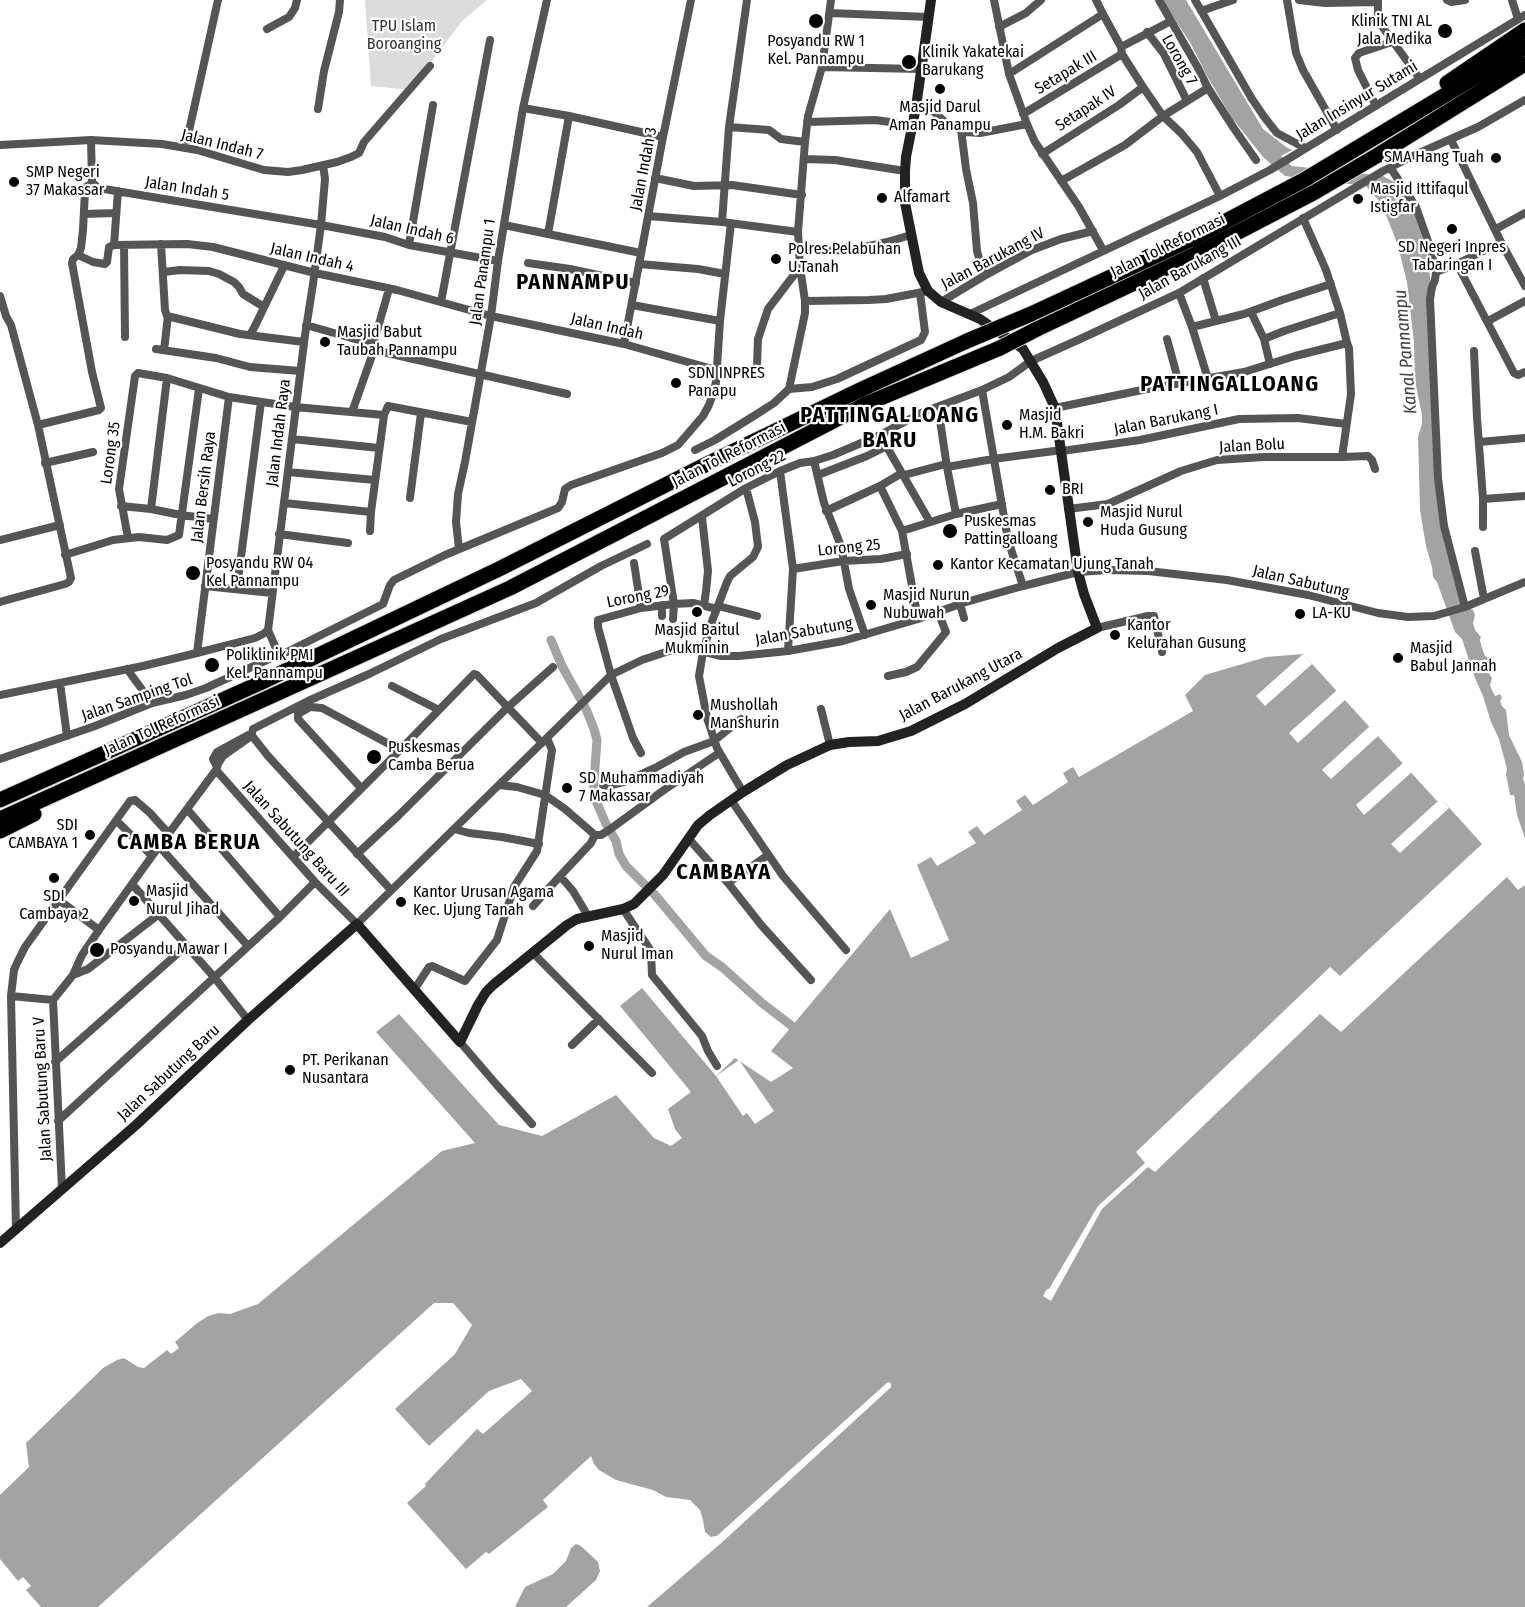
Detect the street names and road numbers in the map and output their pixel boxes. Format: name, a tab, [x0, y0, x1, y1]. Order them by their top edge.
street label: Lorong 7	[1157, 31, 1201, 89]
street label: Setapak III	[1032, 47, 1100, 99]
street label: Jalan Insinyur Sutami	[1293, 57, 1421, 145]
street label: Setapak IV	[1052, 82, 1120, 136]
street label: Jalan Indah 7	[179, 126, 265, 164]
street label: Jalan Indah 3	[626, 126, 662, 212]
street label: Jalan Indah 5	[144, 173, 230, 205]
street label: Jalan Tol Reformasi	[1108, 210, 1228, 282]
street label: Jalan Indah 6	[368, 211, 456, 249]
street label: Jalan Panampu 1	[466, 218, 500, 326]
street label: Jalan Barukang IV	[938, 224, 1048, 294]
street label: Jalan Barukang III	[1135, 232, 1245, 304]
street label: Jalan Indah 4	[268, 239, 356, 277]
street label: Jalan Indah	[569, 309, 645, 345]
street label: Jalan Indah Raya	[263, 378, 295, 488]
street label: Jalan Barukang I	[1112, 400, 1220, 440]
street label: Jalan Tol Reformasi	[669, 418, 789, 492]
street label: Lorong 35	[97, 420, 125, 486]
street label: Jalan Bersih Raya	[188, 430, 220, 544]
street label: Jalan Bolu	[1219, 435, 1285, 457]
street label: Lorong 22	[725, 446, 789, 492]
street label: Lorong 25	[817, 535, 881, 561]
street label: Jalan Sabutung	[1251, 562, 1351, 602]
street label: Lorong 29	[605, 582, 671, 612]
street label: Jalan Sabutung	[754, 614, 854, 650]
street label: Jalan Barukang Utara	[896, 644, 1026, 726]
street label: Jalan Samping Tol	[79, 670, 195, 726]
street label: Jalan Tol Reformasi	[101, 692, 223, 760]
street label: Jalan Sabutung Baru III	[239, 777, 353, 901]
street label: Jalan Sabutung Baru V	[30, 1016, 56, 1162]
street label: Jalan Sabutung Baru	[114, 1021, 224, 1125]

